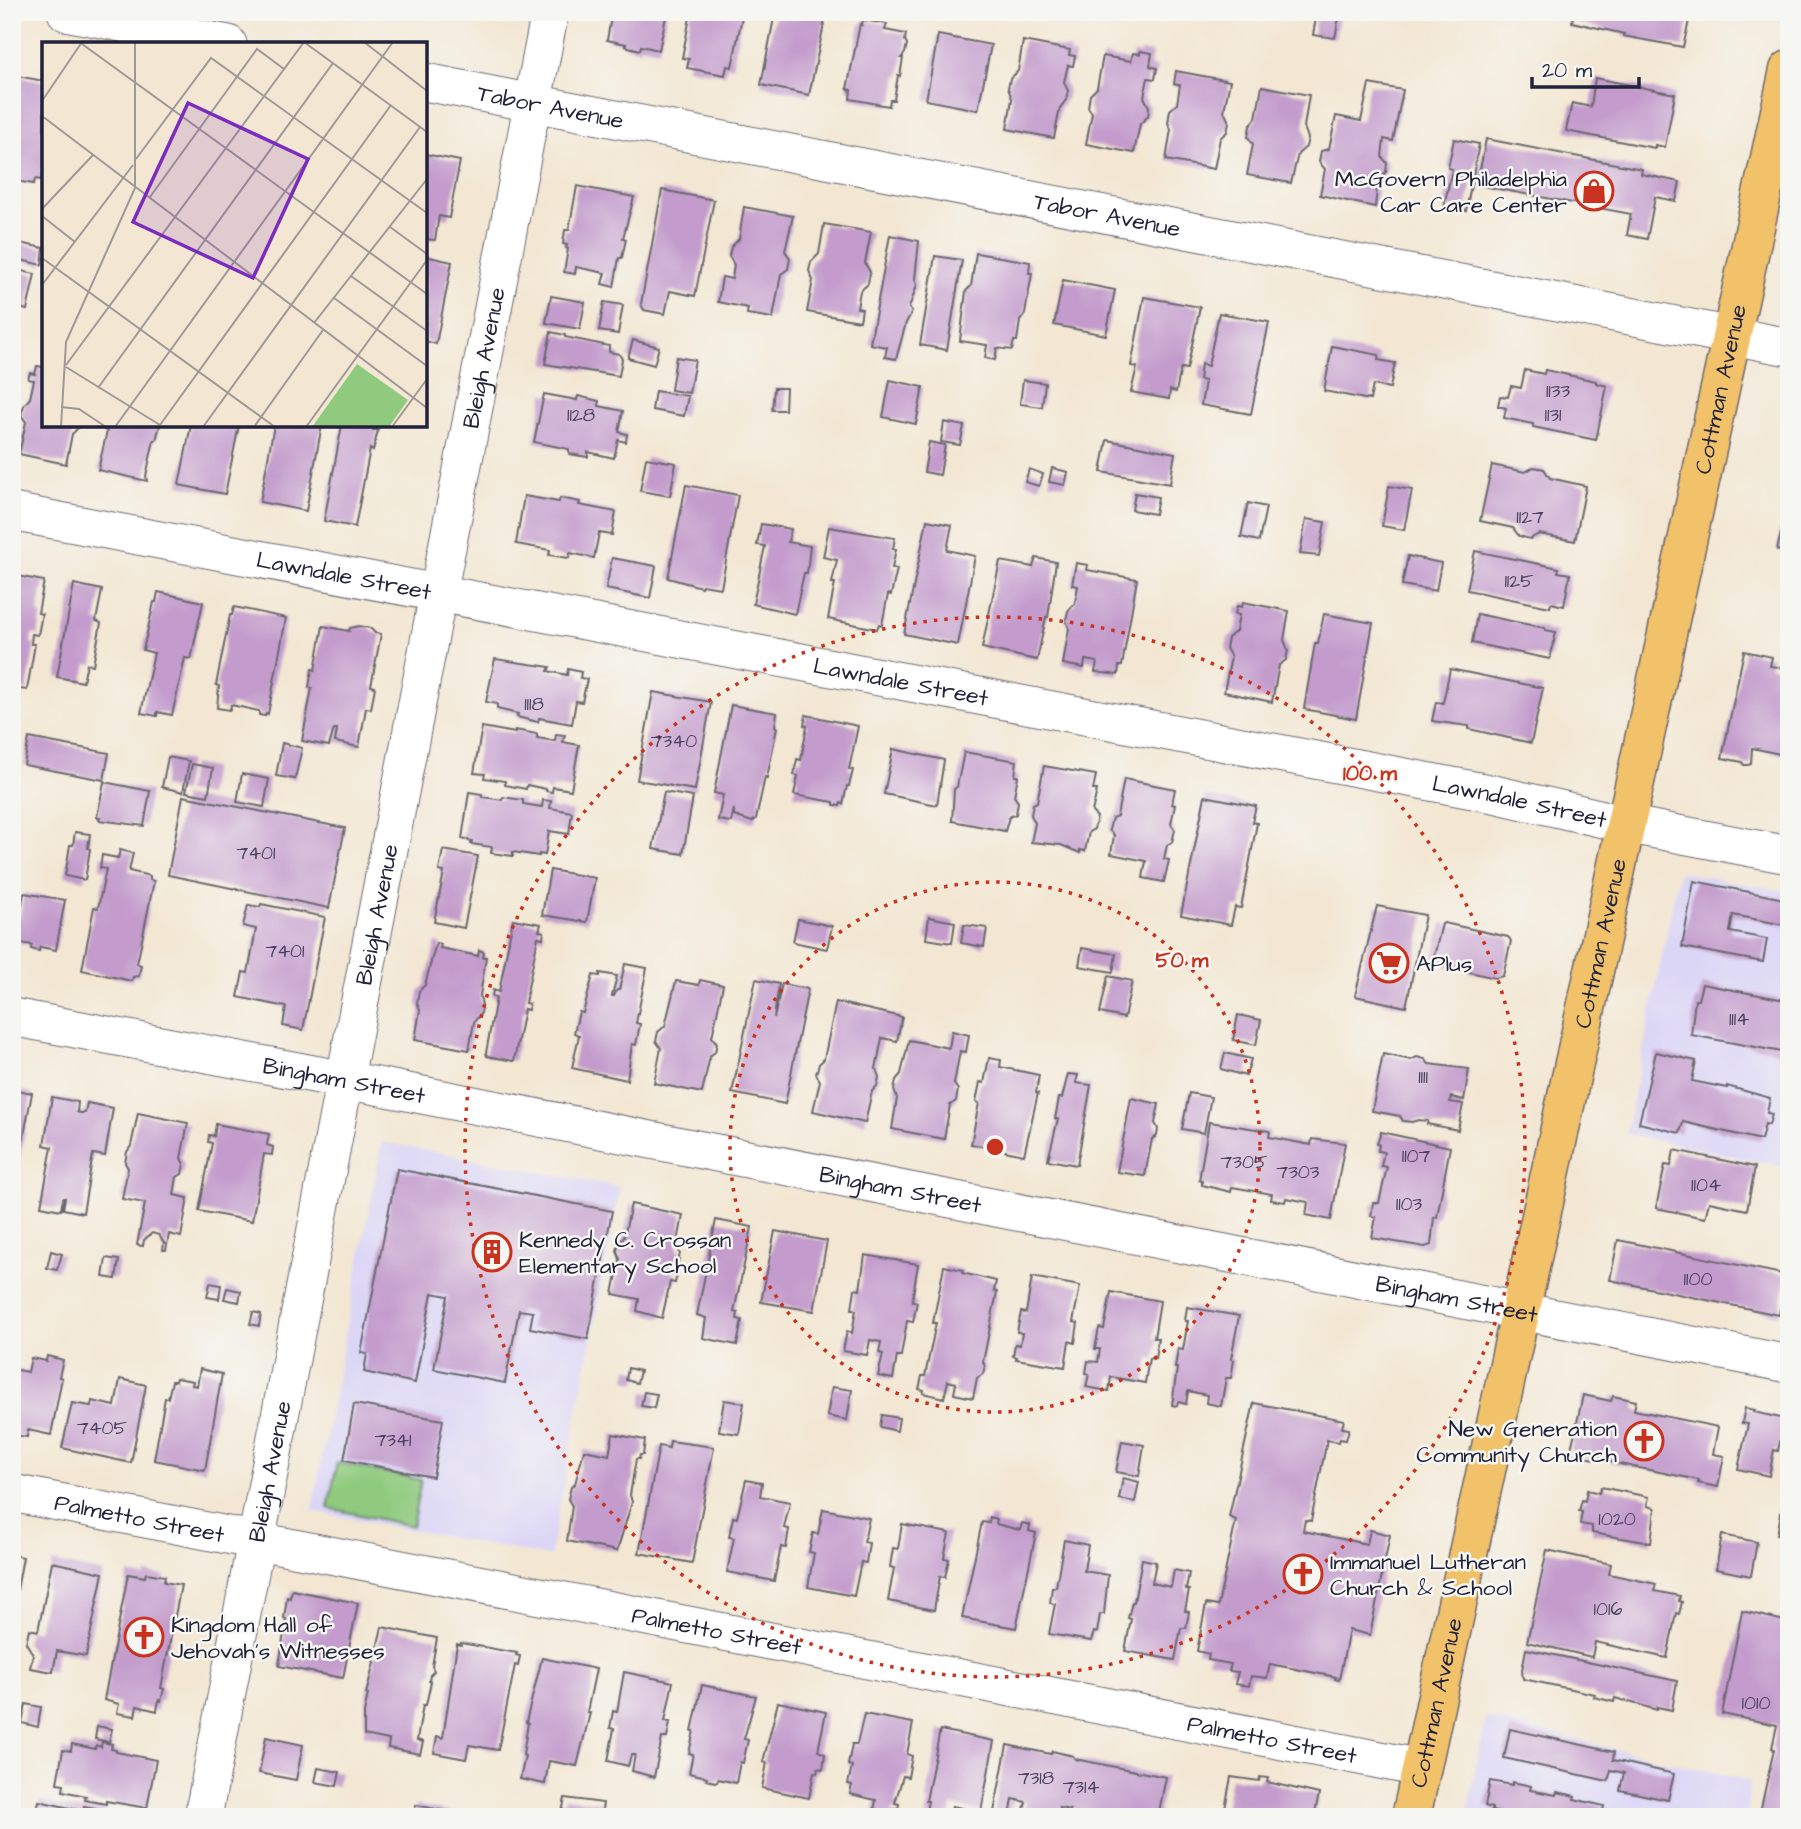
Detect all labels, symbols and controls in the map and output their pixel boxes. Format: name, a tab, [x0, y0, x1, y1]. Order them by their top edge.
inset map	[42, 42, 427, 427]
scale bar	[1532, 46, 1638, 90]
text: 20 m	[1542, 56, 1593, 85]
street label: Tabor Avenue	[474, 78, 626, 137]
place label: McGovern Philadelphia Car Care Center	[1335, 163, 1567, 221]
shop icon: McGovern Philadelphia Car Care Center	[1573, 170, 1615, 212]
street label: Tabor Avenue	[1031, 186, 1183, 245]
street label: Bleigh Avenue	[455, 285, 514, 431]
street label: Cottman Avenue	[1687, 301, 1755, 477]
house number: 1133	[1546, 378, 1570, 405]
house number: 1128	[567, 402, 595, 429]
house number: 1131	[1545, 402, 1562, 429]
house number: 1127	[1516, 504, 1544, 531]
street label: Lawndale Street	[254, 544, 435, 609]
house number: 1125	[1504, 568, 1534, 595]
street label: Lawndale Street	[811, 650, 992, 715]
house number: 1118	[524, 691, 544, 718]
house number: 7340	[651, 728, 697, 755]
text: 100 m	[1343, 759, 1398, 788]
street label: Lawndale Street	[1430, 768, 1610, 836]
house number: 7401	[236, 840, 276, 867]
street label: Bleigh Avenue	[348, 841, 407, 988]
street label: Cottman Avenue	[1567, 856, 1635, 1031]
house number: 7401	[265, 938, 305, 965]
supermarket icon: APlus	[1368, 942, 1410, 984]
text: 50 m	[1156, 946, 1209, 975]
place label: APlus	[1416, 948, 1472, 980]
house number: 1114	[1729, 1006, 1749, 1033]
street label: Bingham Street	[260, 1050, 428, 1112]
house number: 1111	[1418, 1064, 1428, 1091]
centre of rings	[983, 1135, 1007, 1159]
house number: 1107	[1402, 1143, 1431, 1170]
house number: 7305	[1221, 1149, 1268, 1176]
street label: Bingham Street	[817, 1158, 985, 1222]
house number: 7303	[1276, 1159, 1320, 1186]
house number: 1104	[1691, 1172, 1721, 1199]
house number: 1103	[1396, 1191, 1423, 1218]
place label: Kennedy C. Crossan Elementary School	[519, 1224, 731, 1283]
building icon: Kennedy C. Crossan Elementary School	[471, 1231, 513, 1273]
house number: 1100	[1684, 1266, 1712, 1293]
street label: Bingham Street	[1373, 1268, 1541, 1331]
street label: Bleigh Avenue	[241, 1398, 300, 1545]
place label: New Generation Community Church	[1416, 1413, 1618, 1472]
house number: 7405	[77, 1415, 128, 1442]
church icon: New Generation Community Church	[1623, 1420, 1665, 1462]
house number: 7341	[375, 1427, 412, 1454]
street label: Palmetto Street	[52, 1487, 228, 1551]
house number: 1020	[1598, 1506, 1636, 1533]
place label: Immanuel Lutheran Church & School	[1330, 1546, 1526, 1604]
church icon: Immanuel Lutheran Church & School	[1282, 1553, 1324, 1595]
house number: 1016	[1594, 1596, 1622, 1623]
street label: Palmetto Street	[629, 1599, 805, 1664]
place label: Kingdom Hall of Jehovah's Witnesses	[171, 1609, 385, 1667]
street label: Cottman Avenue	[1403, 1615, 1471, 1791]
church icon: Kingdom Hall of Jehovah's Witnesses	[123, 1616, 165, 1658]
house number: 1010	[1742, 1690, 1770, 1717]
street label: Palmetto Street	[1184, 1708, 1360, 1772]
house number: 7318	[1018, 1765, 1054, 1792]
house number: 7314	[1063, 1774, 1099, 1801]

